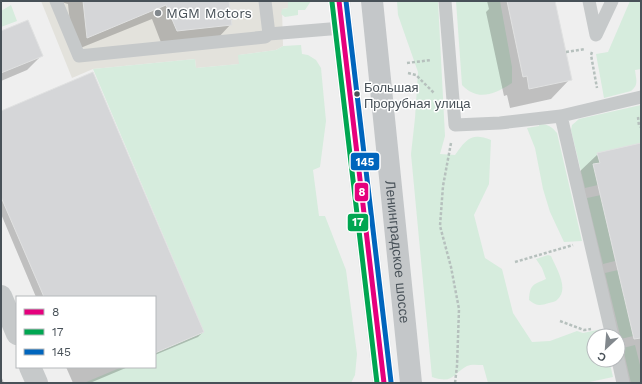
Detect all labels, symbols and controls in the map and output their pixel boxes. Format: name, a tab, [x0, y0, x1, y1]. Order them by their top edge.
place label: MGM Motors	[166, 5, 252, 21]
marker: MGM Motors	[153, 8, 163, 18]
place label: Большая Прорубная улица	[364, 80, 471, 111]
marker: Большая Прорубная улица	[352, 89, 362, 99]
line badge: 145	[350, 152, 380, 171]
text: 145	[356, 156, 374, 169]
street label: Ленинградское шоссе	[382, 179, 413, 324]
line badge: 8	[354, 182, 369, 202]
text: 8	[359, 186, 366, 199]
line badge: 17	[347, 213, 369, 232]
text: 17	[352, 216, 364, 229]
legend	[16, 296, 156, 368]
text: 8	[52, 305, 59, 319]
text: 17	[52, 325, 64, 339]
north arrow	[586, 328, 626, 368]
text: 145	[52, 345, 71, 359]
text: С	[595, 349, 608, 364]

